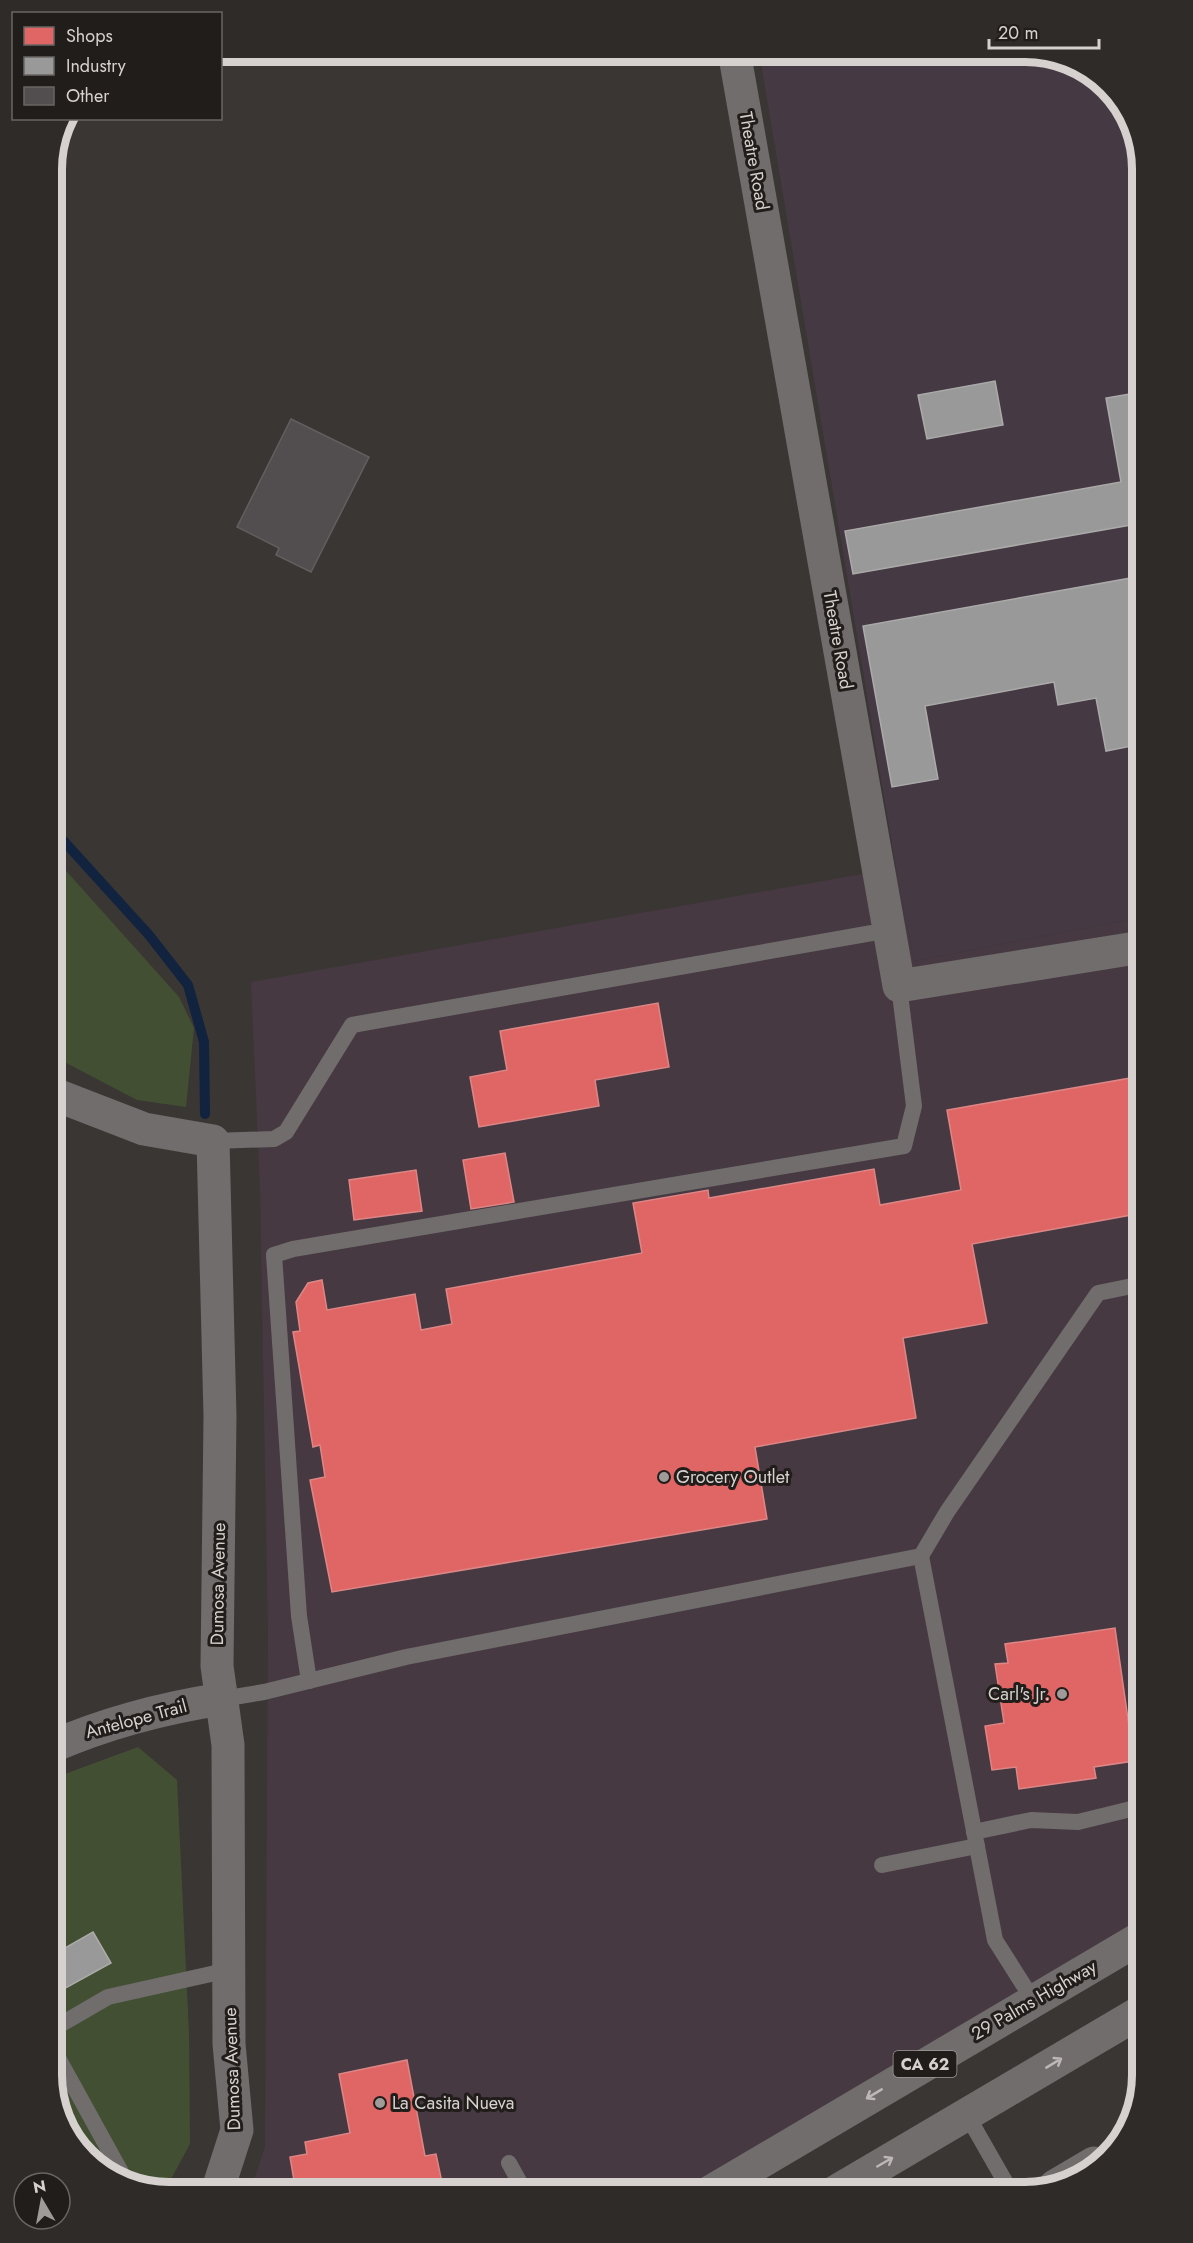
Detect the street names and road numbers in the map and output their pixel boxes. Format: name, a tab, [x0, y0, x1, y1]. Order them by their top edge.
street label: Theatre Road	[733, 110, 775, 212]
street label: Theatre Road	[817, 589, 859, 691]
street label: Dumosa Avenue	[204, 1522, 232, 1646]
street label: Antelope Trail	[82, 1693, 190, 1745]
street label: 29 Palms Highway	[967, 1954, 1101, 2046]
street label: Dumosa Avenue	[217, 2007, 247, 2131]
road number: CA 62	[894, 2051, 956, 2077]

